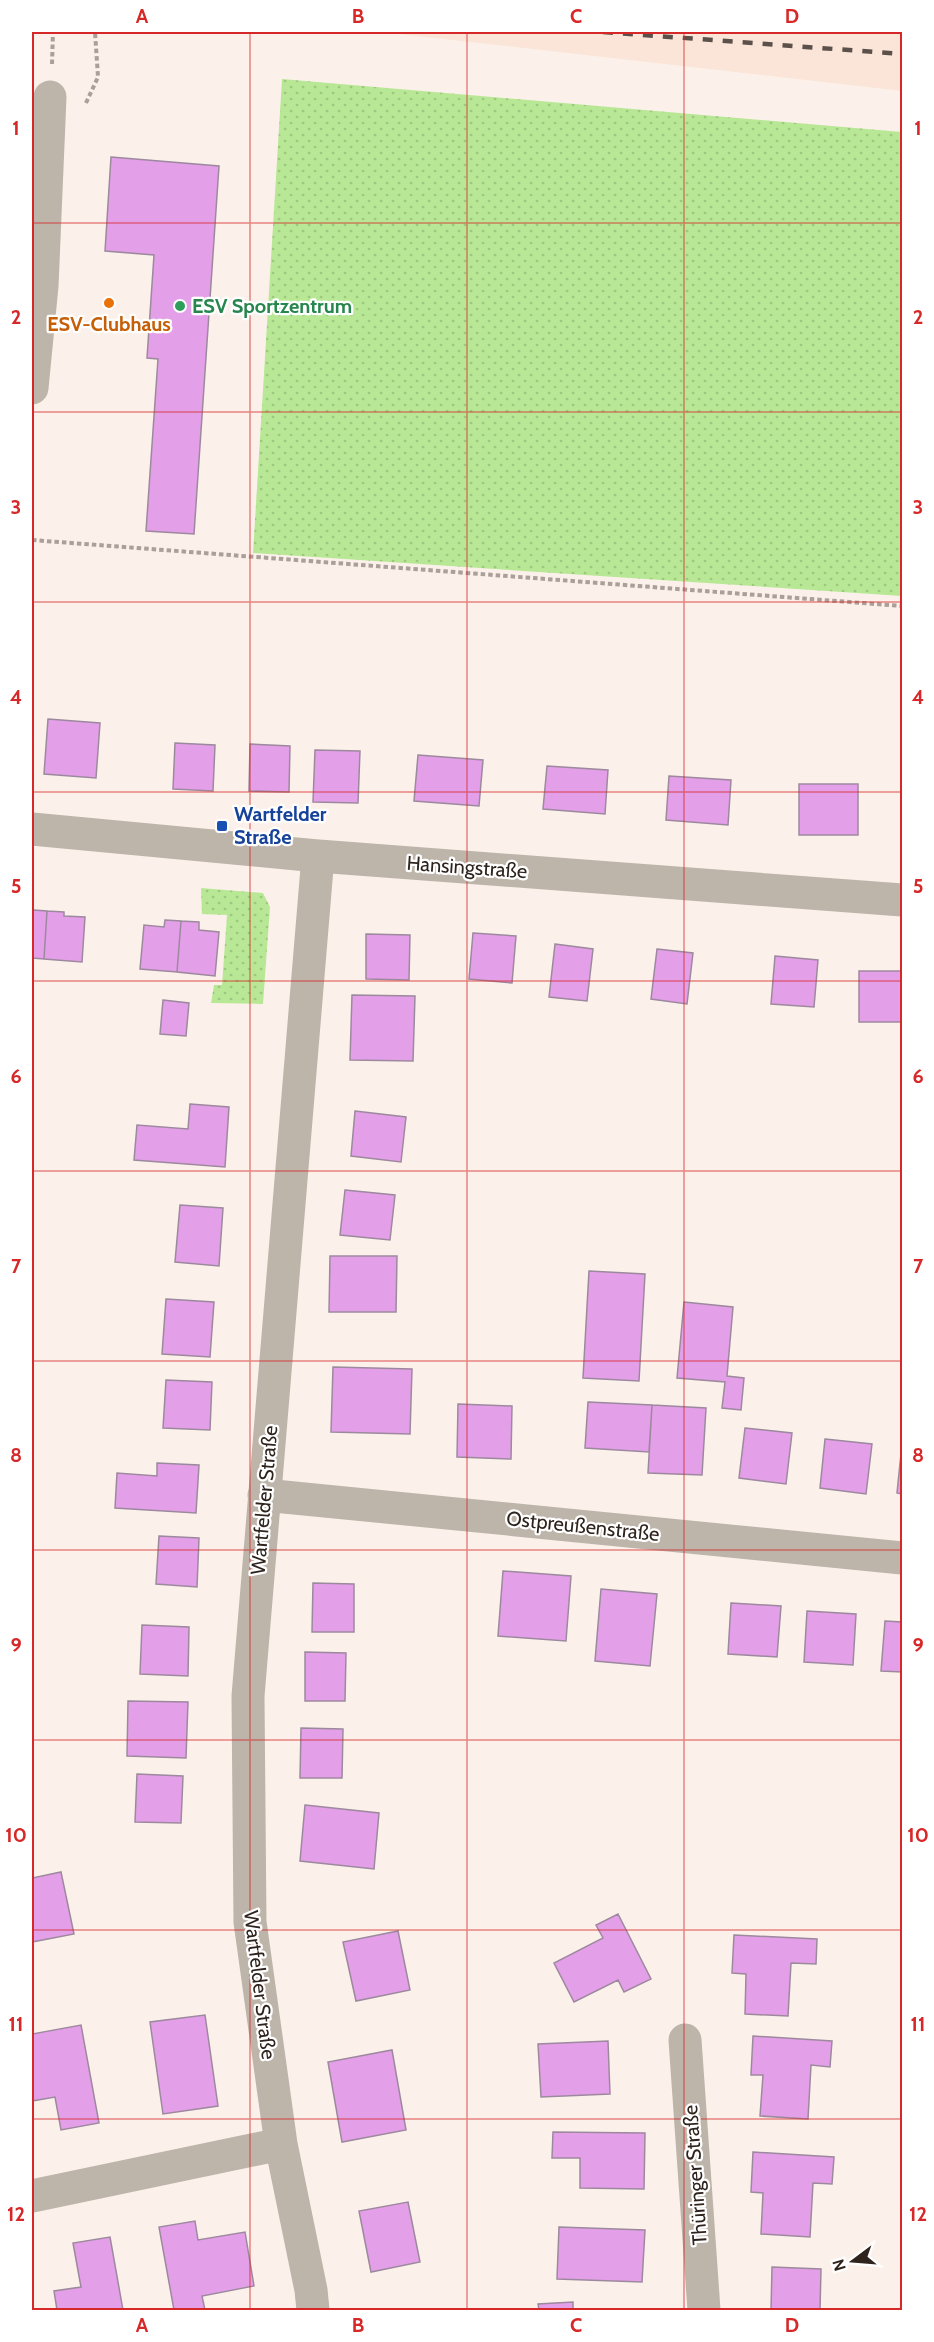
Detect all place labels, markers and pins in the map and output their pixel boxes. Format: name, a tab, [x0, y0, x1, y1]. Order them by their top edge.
place label: ESV Sportzentrum	[192, 294, 352, 318]
marker: ESV-Clubhaus	[102, 296, 116, 310]
marker: ESV Sportzentrum	[173, 299, 187, 313]
place label: ESV-Clubhaus	[47, 312, 171, 336]
place label: Wartfelder Straße	[234, 802, 327, 849]
marker: Wartfelder Straße	[215, 819, 229, 833]

